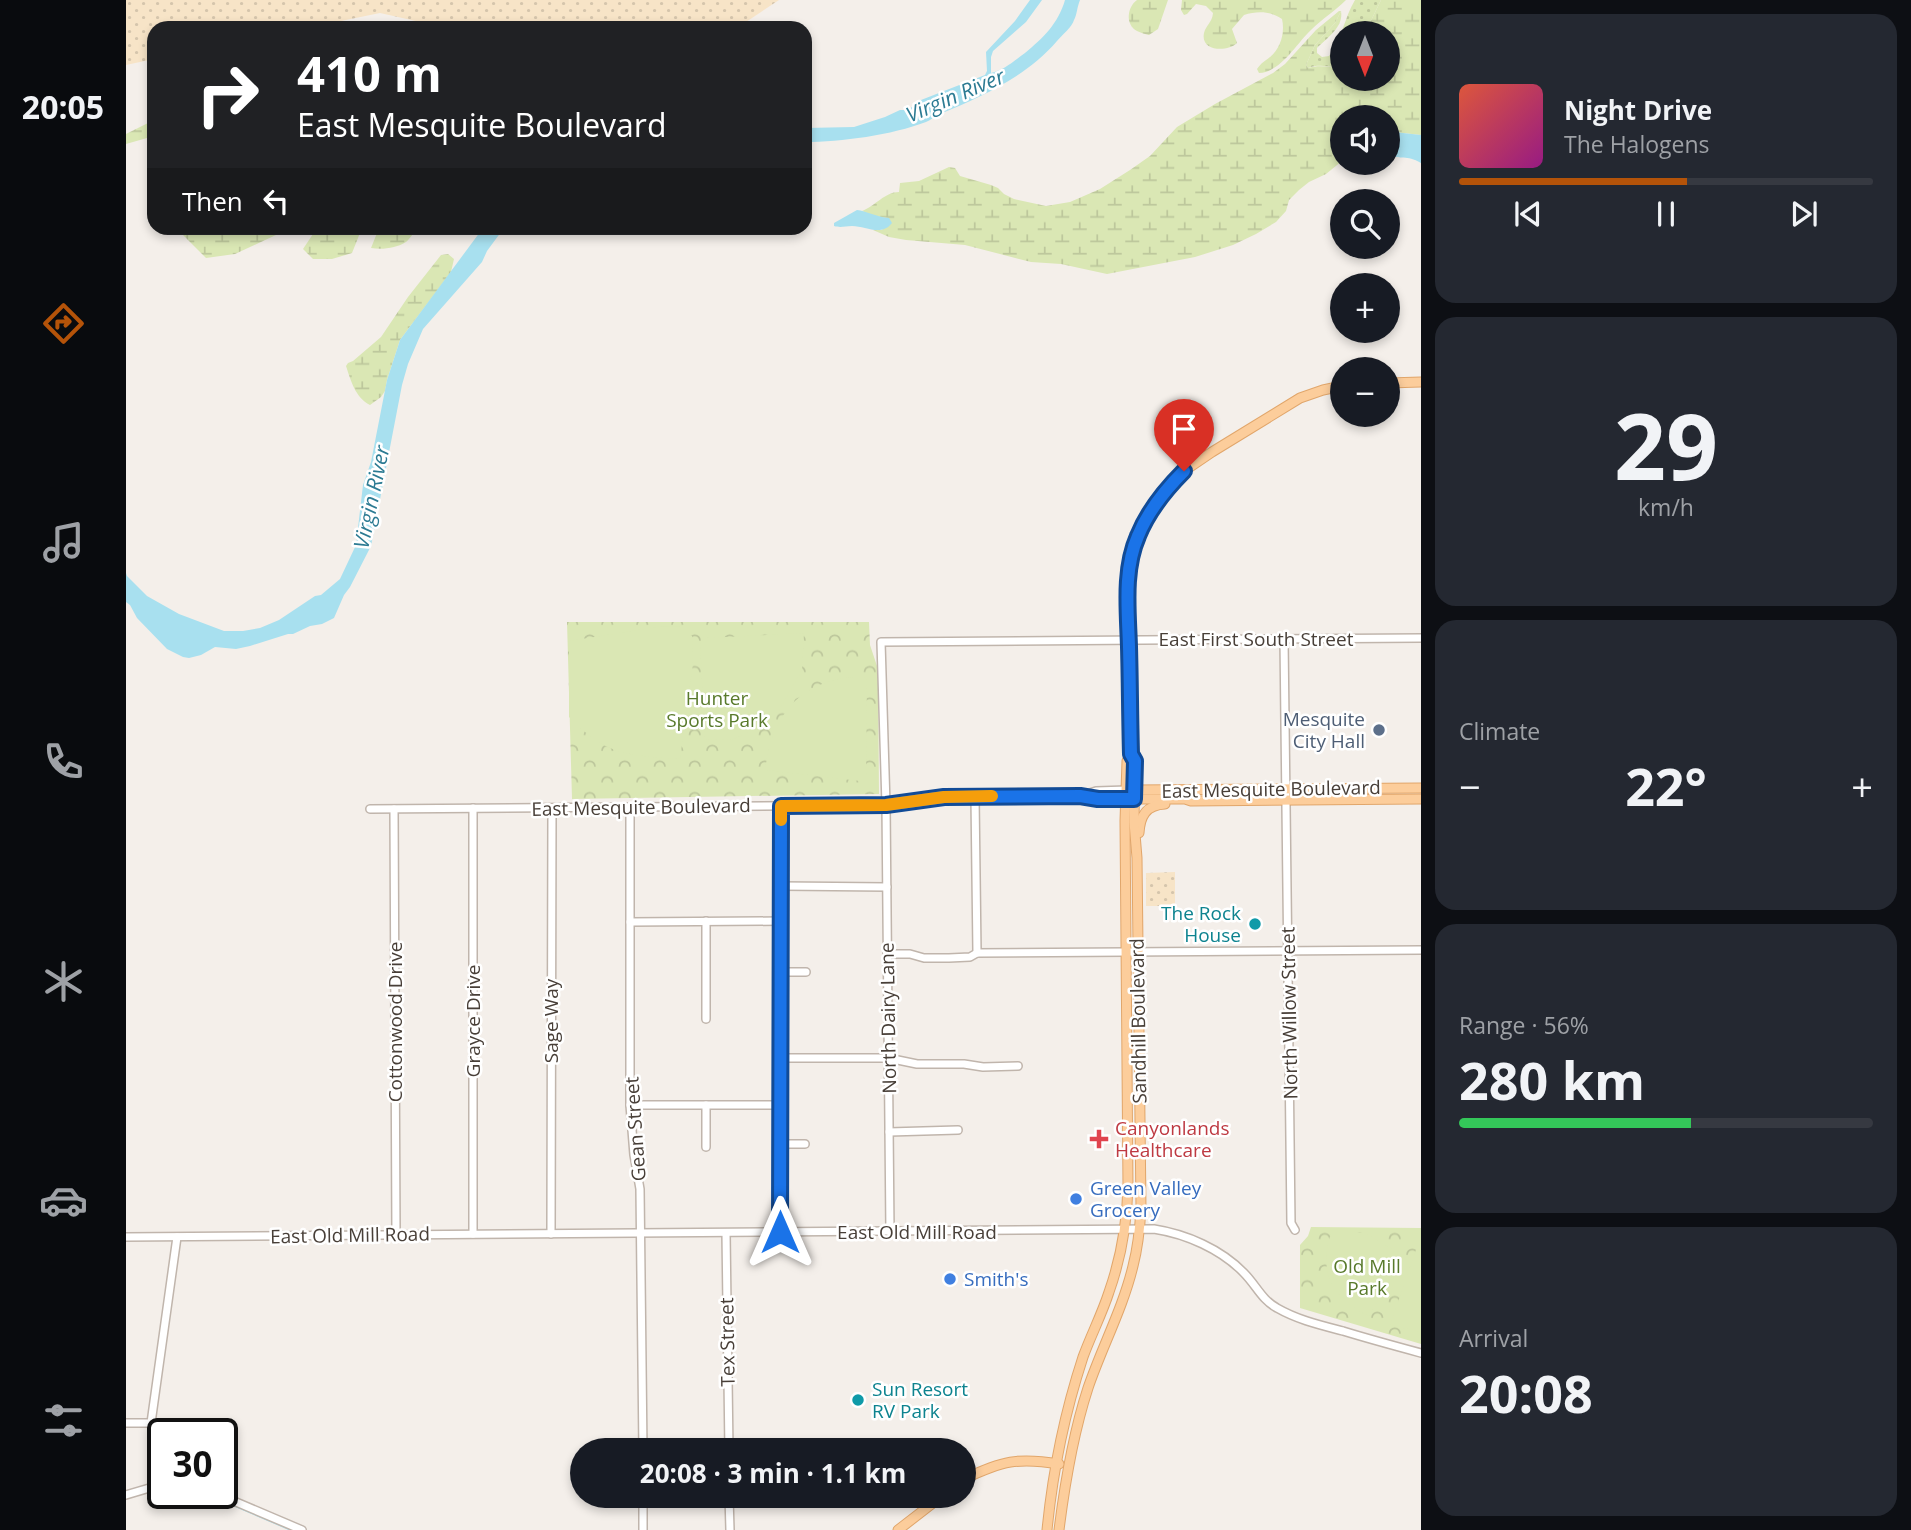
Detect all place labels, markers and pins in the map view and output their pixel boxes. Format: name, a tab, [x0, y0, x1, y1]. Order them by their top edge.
pin	[1154, 399, 1214, 471]
place label: Mesquite City Hall	[1283, 706, 1365, 754]
marker: Mesquite City Hall	[1371, 722, 1387, 738]
place label: The Rock House	[1161, 900, 1241, 948]
marker: The Rock House	[1247, 916, 1263, 932]
place label: Canyonlands Healthcare	[1115, 1115, 1229, 1163]
marker: Canyonlands Healthcare	[1089, 1129, 1109, 1149]
place label: Green Valley Grocery	[1090, 1175, 1202, 1223]
marker: Green Valley Grocery	[1068, 1191, 1084, 1207]
place label: Smith's	[964, 1266, 1028, 1292]
marker: Smith's	[942, 1271, 958, 1287]
place label: Sun Resort RV Park	[872, 1376, 968, 1424]
marker: Sun Resort RV Park	[850, 1392, 866, 1408]

